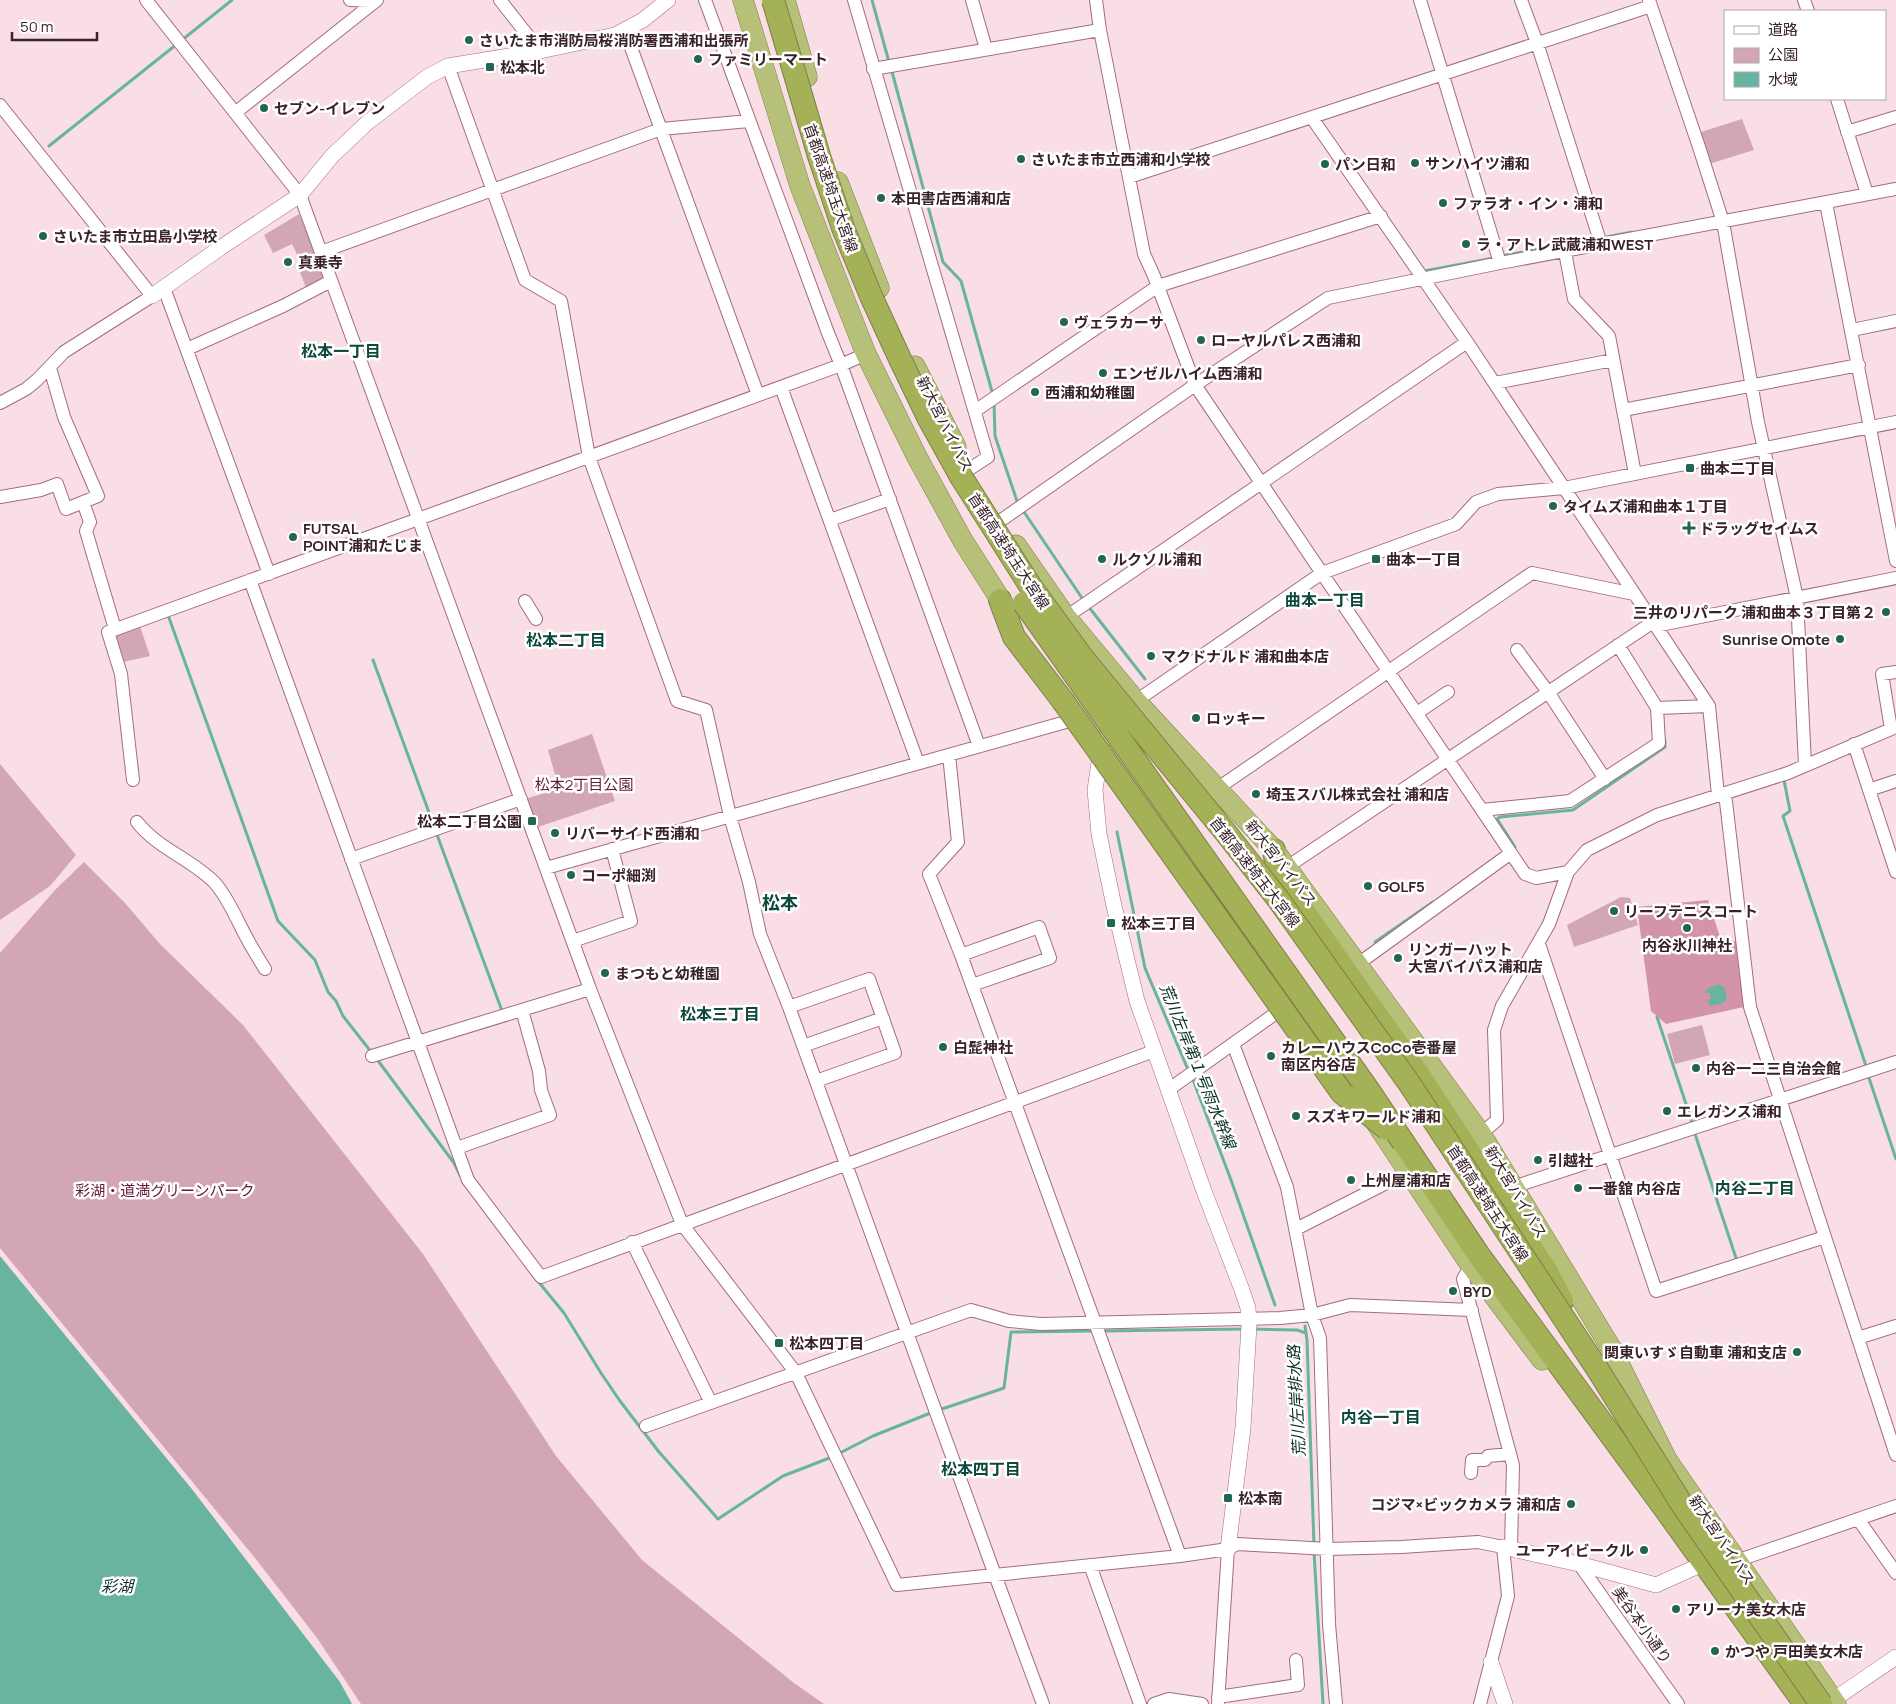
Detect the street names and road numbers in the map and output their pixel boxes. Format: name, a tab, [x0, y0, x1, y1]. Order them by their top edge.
street label: 首都高速埼玉大宮線	[799, 121, 863, 255]
street label: 新大宮バイパス	[912, 373, 978, 475]
street label: 首都高速埼玉大宮線	[963, 489, 1055, 613]
street label: 首都高速埼玉大宮線	[1205, 812, 1305, 932]
street label: 新大宮バイパス	[1240, 815, 1322, 911]
street label: 首都高速埼玉大宮線	[1442, 1141, 1534, 1265]
street label: 新大宮バイパス	[1480, 1142, 1552, 1242]
street label: 新大宮バイパス	[1684, 1491, 1760, 1589]
street label: 美谷本小通り	[1608, 1582, 1676, 1668]

